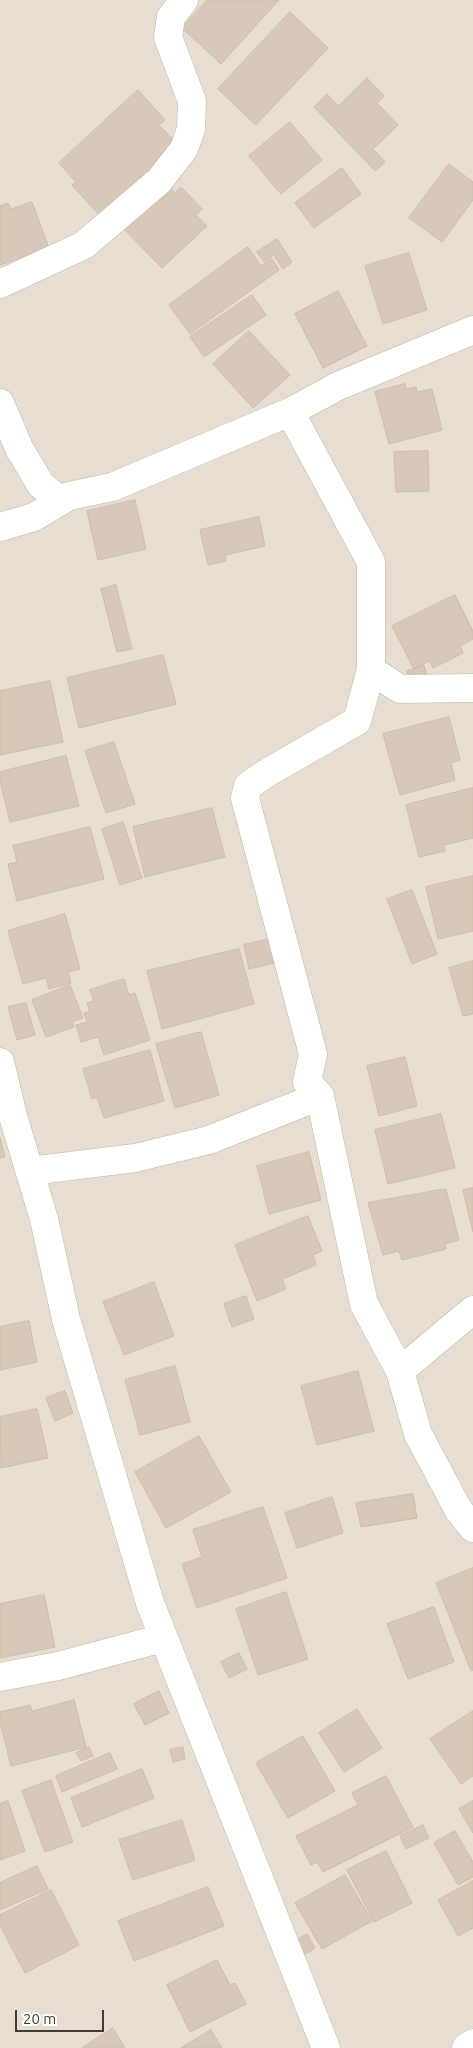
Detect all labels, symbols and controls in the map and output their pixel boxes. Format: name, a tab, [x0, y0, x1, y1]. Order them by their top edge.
scale bar	[18, 2000, 106, 2032]
text: 20 m	[23, 2010, 56, 2027]

